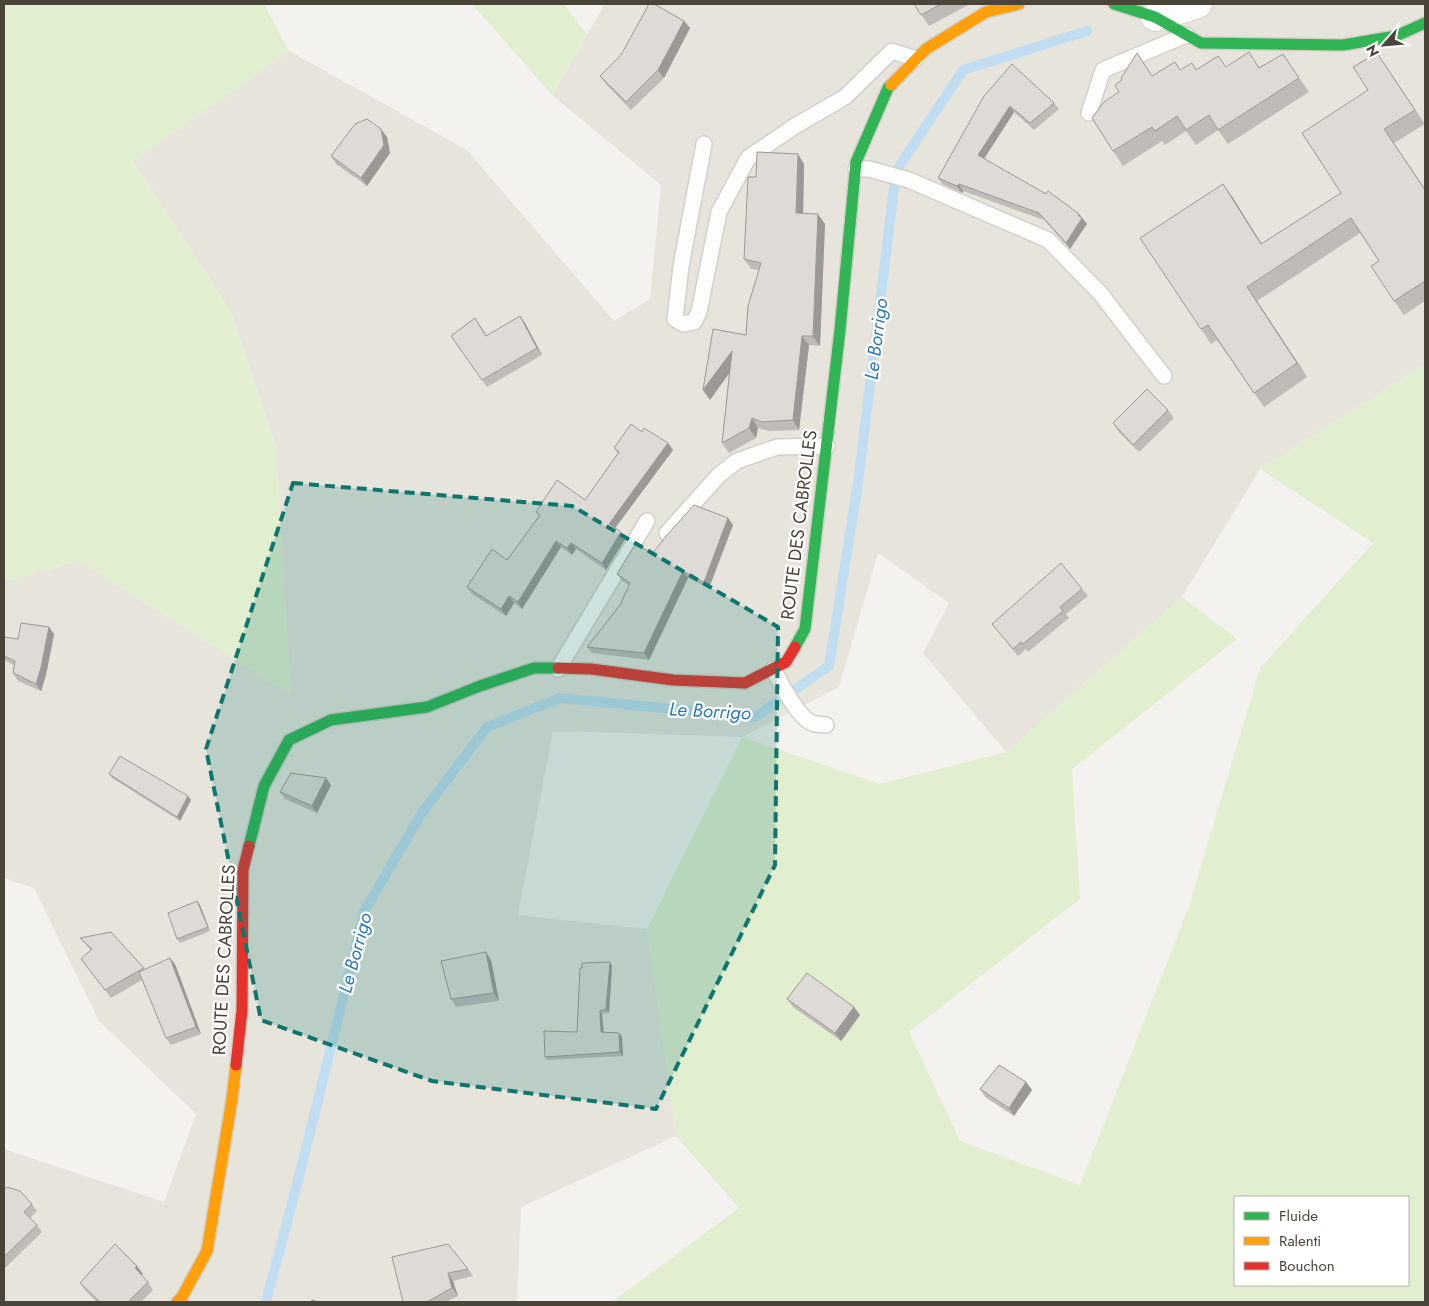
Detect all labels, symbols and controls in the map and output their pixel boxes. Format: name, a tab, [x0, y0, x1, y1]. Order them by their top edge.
north arrow	[1359, 20, 1409, 70]
text: N	[1361, 41, 1384, 60]
water label: Le Borrigo	[858, 297, 894, 381]
street label: ROUTE DES CABROLLES	[774, 429, 824, 621]
water label: Le Borrigo	[668, 695, 752, 727]
street label: ROUTE DES CABROLLES	[206, 864, 242, 1056]
water label: Le Borrigo	[331, 910, 379, 996]
legend	[1234, 1196, 1409, 1286]
text: Fluide	[1279, 1205, 1318, 1227]
text: Ralenti	[1279, 1230, 1321, 1252]
text: Bouchon	[1279, 1255, 1335, 1277]

